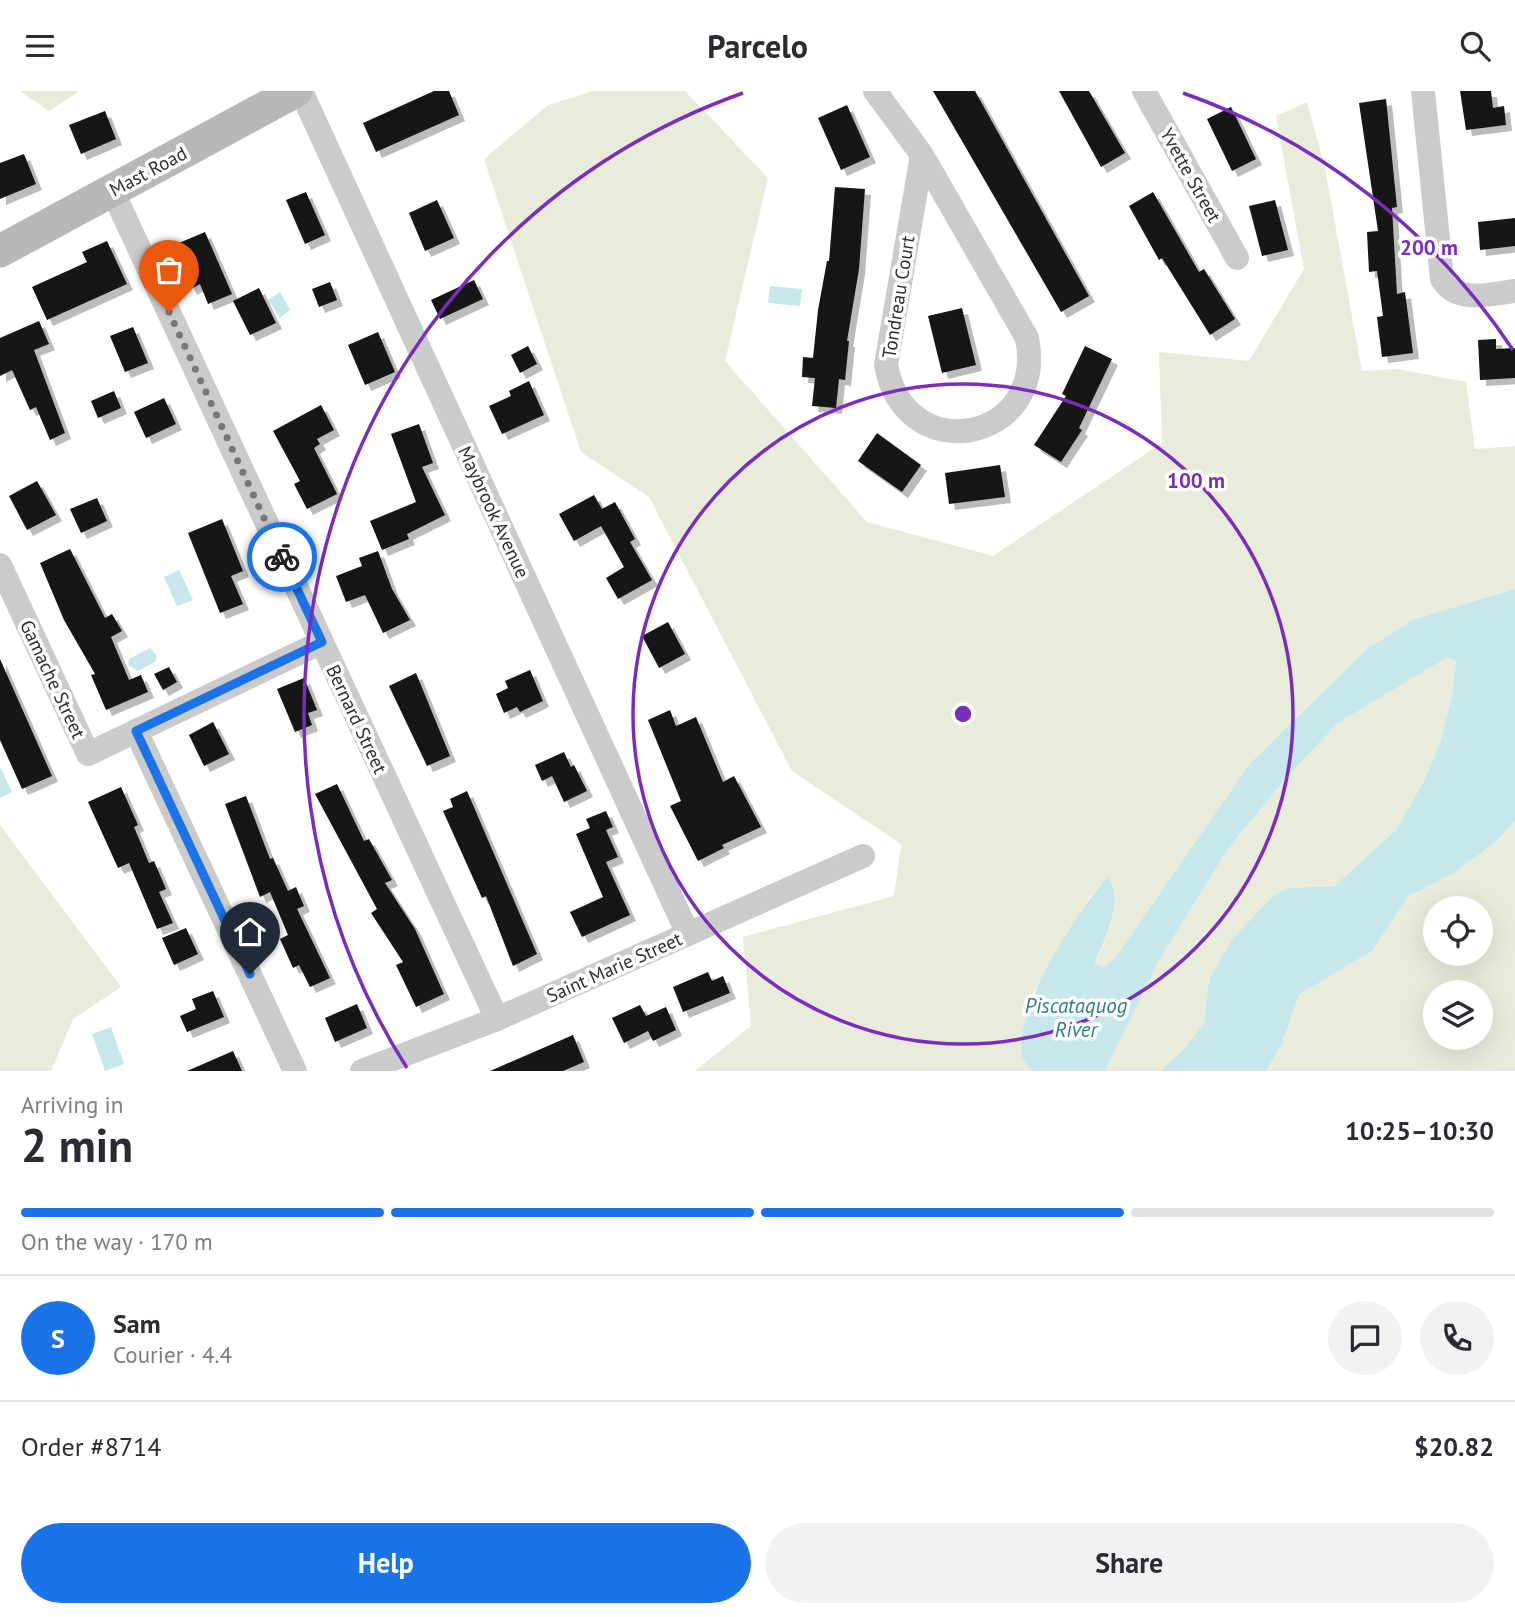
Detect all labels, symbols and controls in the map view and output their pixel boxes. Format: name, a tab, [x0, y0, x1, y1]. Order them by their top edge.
text: Parcelo	[707, 25, 808, 67]
icon: menu	[21, 27, 59, 65]
icon: search	[1456, 27, 1494, 65]
street label: Yvette Street	[1155, 124, 1227, 227]
street label: Mast Road	[105, 141, 191, 201]
street label: Tondreau Court	[876, 233, 920, 360]
text: 200 m	[1400, 234, 1458, 261]
pin	[139, 240, 199, 312]
icon: bag	[150, 251, 188, 289]
street label: Maybrook Avenue	[453, 442, 535, 582]
text: 100 m	[1167, 467, 1225, 494]
courier	[247, 522, 317, 592]
icon: bike	[263, 538, 301, 576]
street label: Gamache Street	[15, 616, 91, 743]
street label: Bernard Street	[321, 661, 393, 778]
centre of rings	[951, 702, 975, 726]
map controls	[1423, 896, 1493, 1050]
button: locate	[1423, 896, 1493, 966]
pin	[220, 902, 280, 974]
icon: home	[231, 913, 269, 951]
street label: Saint Marie Street	[543, 926, 686, 1008]
button: layers	[1423, 980, 1493, 1050]
water label: Piscataquog River	[1025, 992, 1128, 1043]
text: Arriving in	[21, 1090, 123, 1119]
text: 10:25–10:30	[1345, 1114, 1494, 1147]
text: 2 min	[21, 1115, 133, 1175]
text: On the way · 170 m	[21, 1227, 213, 1256]
button: chat	[1328, 1301, 1402, 1375]
button: phone	[1420, 1301, 1494, 1375]
text: Sam	[113, 1307, 161, 1340]
text: S	[51, 1322, 65, 1355]
text: Courier · 4.4	[113, 1340, 232, 1369]
text: Order #8714	[21, 1430, 161, 1463]
text: $20.82	[1414, 1430, 1494, 1463]
button: Help	[21, 1523, 751, 1603]
button: Share	[765, 1523, 1494, 1603]

